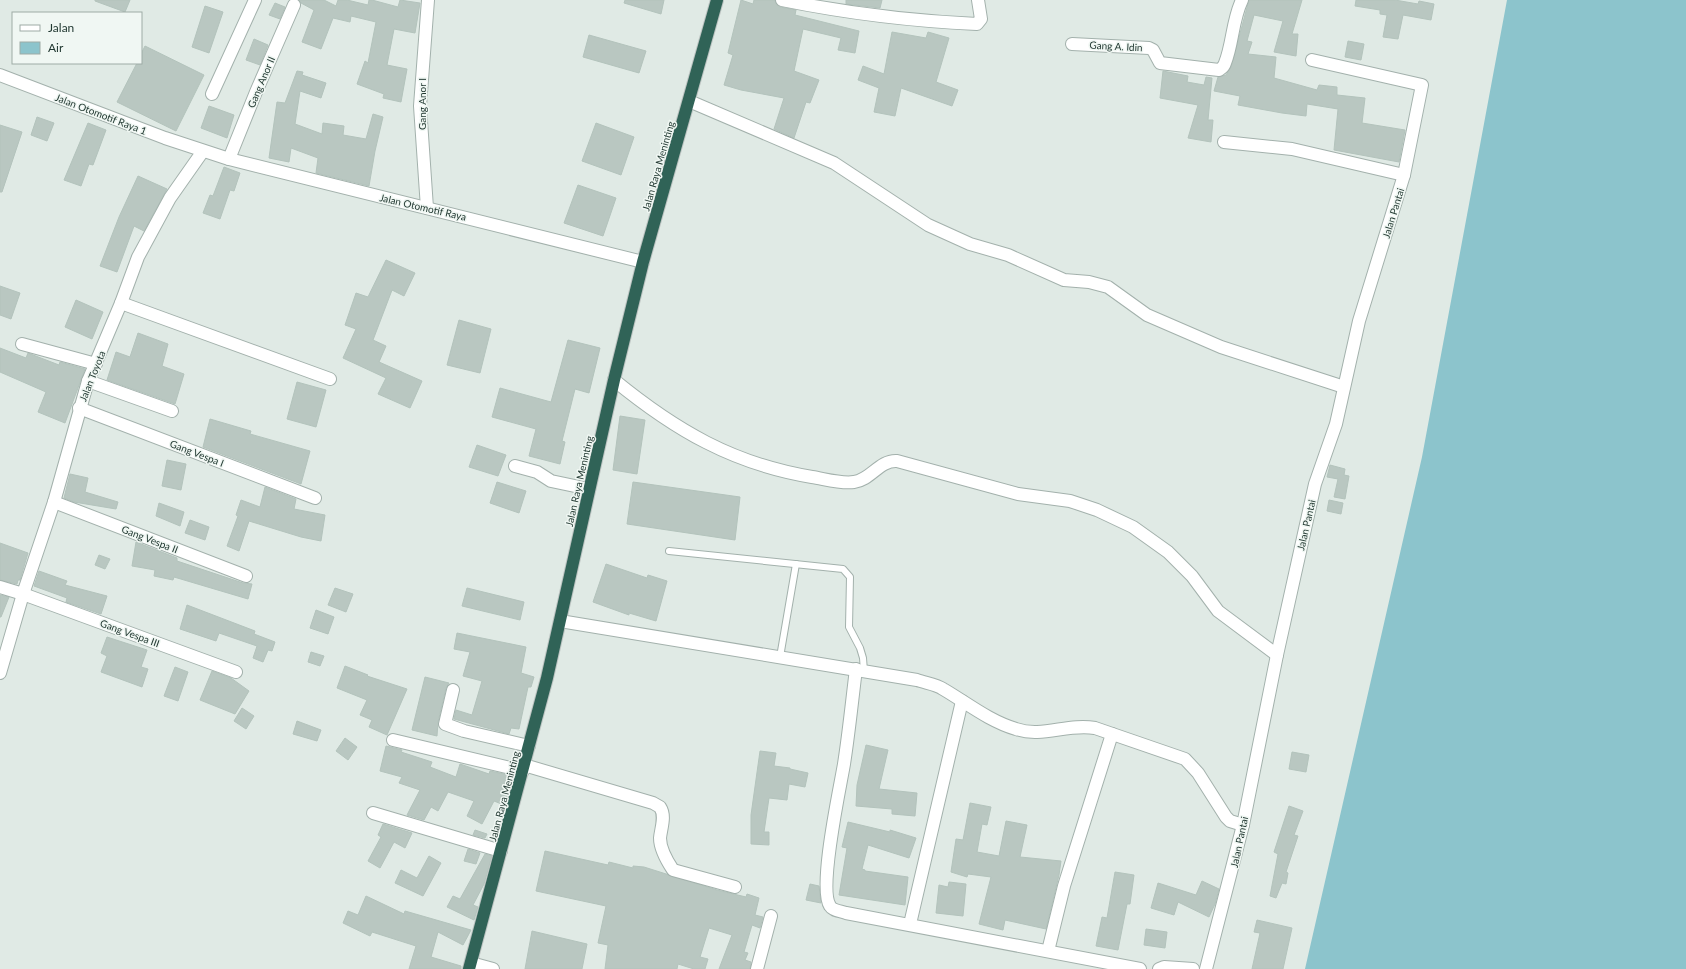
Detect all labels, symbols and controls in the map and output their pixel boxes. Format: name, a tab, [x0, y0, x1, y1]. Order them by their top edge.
legend	[12, 12, 142, 64]
text: Jalan	[48, 20, 74, 35]
street label: Gang A. Idin	[1089, 39, 1143, 53]
text: Air	[48, 40, 64, 55]
street label: Gang Anor II	[245, 54, 277, 110]
street label: Gang Anor I	[416, 78, 428, 130]
street label: Jalan Otomotif Raya 1	[54, 91, 149, 137]
street label: Jalan Raya Meninting	[639, 120, 677, 212]
street label: Jalan Pantai	[1380, 187, 1406, 239]
street label: Jalan Otomotif Raya	[378, 191, 468, 223]
street label: Jalan Toyota	[76, 349, 108, 403]
street label: Jalan Raya Meninting	[563, 434, 595, 528]
street label: Gang Vespa I	[168, 437, 226, 469]
street label: Jalan Pantai	[1294, 498, 1318, 552]
street label: Gang Vespa II	[120, 523, 180, 555]
street label: Gang Vespa III	[99, 617, 161, 649]
street label: Jalan Raya Meninting	[486, 750, 522, 842]
street label: Jalan Pantai	[1228, 815, 1250, 869]

